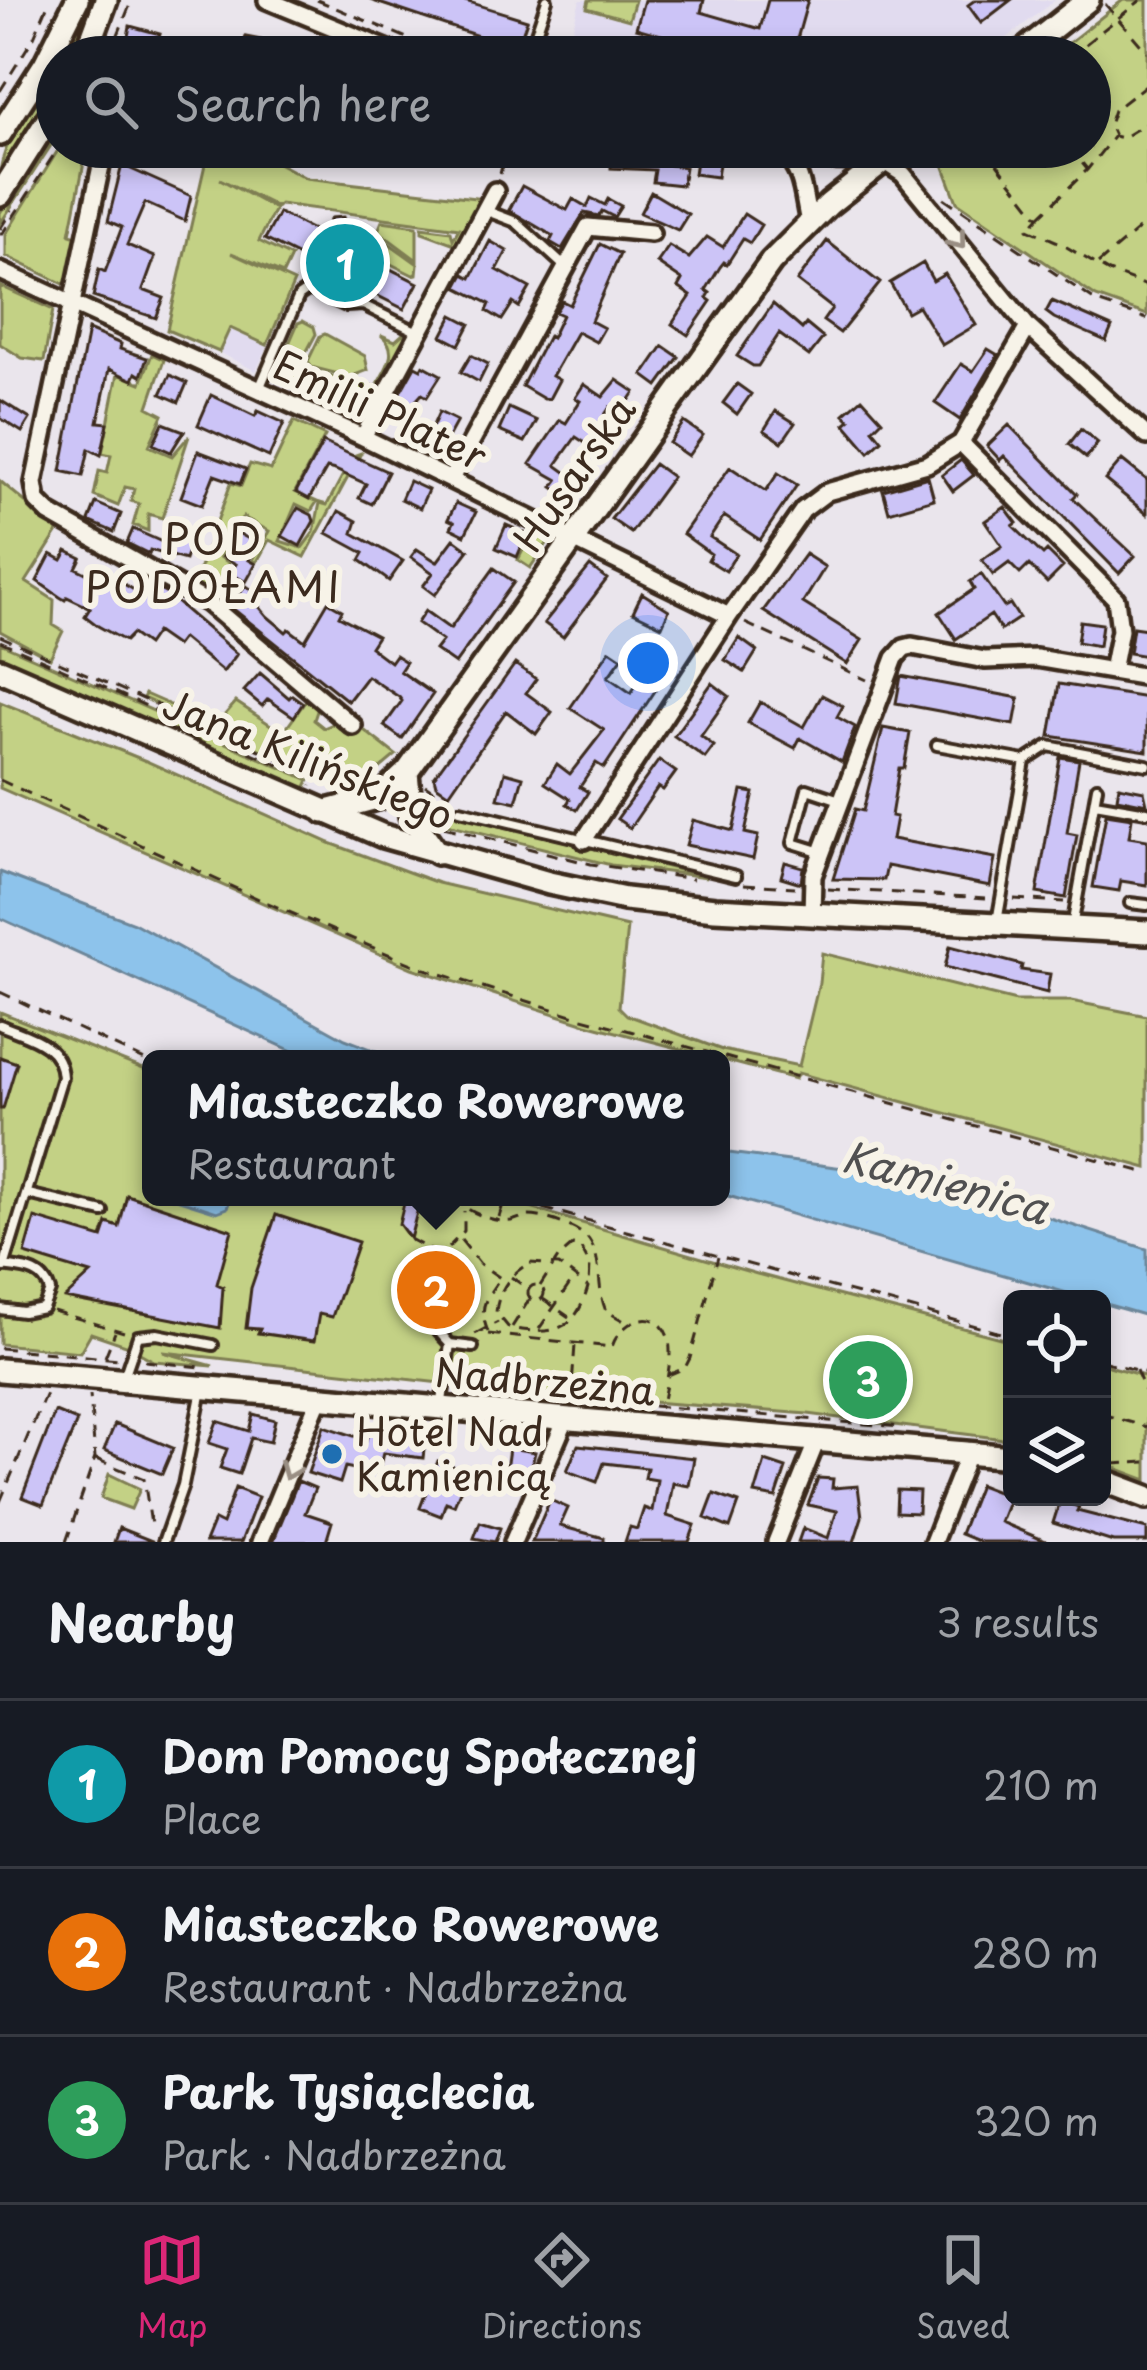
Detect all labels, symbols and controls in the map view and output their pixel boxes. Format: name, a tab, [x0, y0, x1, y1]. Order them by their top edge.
search box	[36, 36, 1111, 168]
text: Search here	[174, 68, 431, 136]
icon: search	[78, 69, 144, 135]
pin: 1	[306, 218, 384, 308]
one-way arrow	[943, 228, 965, 250]
street label: Emilii Plater	[265, 334, 498, 484]
street label: Husarska	[498, 382, 649, 563]
district label: POD PODOŁAMI	[85, 506, 343, 617]
your location	[618, 633, 678, 693]
street label: Jana Kilińskiego	[155, 673, 463, 843]
popup	[142, 1050, 730, 1206]
text: Miasteczko Rowerowe	[187, 1065, 685, 1133]
water label: Kamienica	[836, 1123, 1057, 1239]
text: Restaurant	[187, 1133, 396, 1192]
pin: 2	[397, 1245, 475, 1335]
map controls	[1003, 1290, 1111, 1506]
button: locate	[1003, 1290, 1111, 1398]
pin: 3	[829, 1335, 907, 1425]
street label: Nadbrzeżna	[433, 1341, 658, 1419]
button: layers	[1003, 1398, 1111, 1506]
place label: Hotel Nad Kamienicą	[356, 1400, 551, 1504]
marker: Hotel Nad Kamienicą	[319, 1441, 345, 1467]
one-way arrow	[279, 1459, 304, 1480]
text: Nearby	[48, 1582, 235, 1659]
text: 3 results	[936, 1591, 1099, 1650]
text: Dom Pomocy Społecznej	[162, 1720, 698, 1788]
text: 1	[78, 1754, 96, 1813]
text: 210 m	[983, 1754, 1099, 1813]
text: Place	[162, 1788, 262, 1847]
text: Miasteczko Rowerowe	[162, 1888, 659, 1956]
text: 2	[73, 1922, 101, 1981]
text: 280 m	[972, 1922, 1099, 1981]
text: Restaurant · Nadbrzeżna	[162, 1956, 627, 2015]
text: Park Tysiąclecia	[162, 2056, 535, 2124]
text: 3	[74, 2090, 100, 2149]
text: 320 m	[974, 2090, 1099, 2149]
text: Park · Nadbrzeżna	[162, 2124, 506, 2183]
tab: Map	[137, 2227, 208, 2349]
tab: Directions	[482, 2227, 642, 2349]
tab: Saved	[916, 2227, 1010, 2349]

